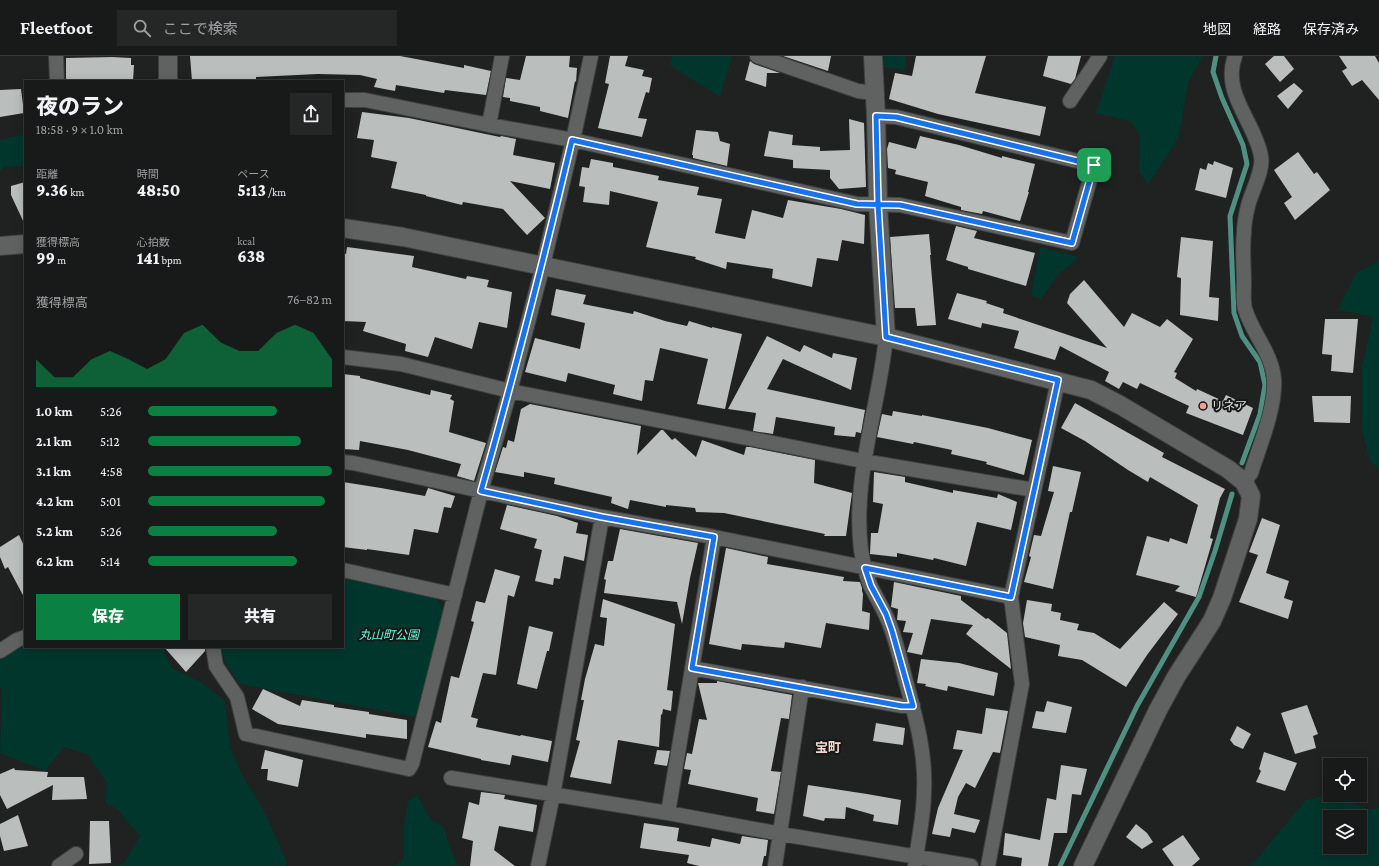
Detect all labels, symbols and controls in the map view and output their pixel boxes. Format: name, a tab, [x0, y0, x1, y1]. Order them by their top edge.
search box	[117, 10, 397, 46]
text: Fleetfoot	[20, 17, 93, 38]
icon: search	[131, 17, 153, 39]
text: ここで検索	[163, 21, 238, 37]
text: 地図	[1203, 21, 1231, 37]
text: 経路	[1253, 21, 1281, 37]
text: 保存済み	[1303, 21, 1359, 37]
button: share	[290, 93, 332, 135]
text: 夜のラン	[36, 94, 124, 119]
text: 18:58 · 9 × 1.0 km	[36, 122, 123, 137]
pin	[1077, 148, 1111, 182]
icon: arrive	[1083, 154, 1105, 176]
text: 距離	[36, 168, 58, 180]
text: 時間	[137, 168, 159, 180]
text: ペース	[237, 168, 270, 180]
text: 9.36	[36, 181, 68, 200]
text: 48:50	[137, 181, 180, 200]
text: 5:13	[237, 181, 266, 200]
text: km	[68, 186, 84, 198]
text: /km	[266, 186, 286, 198]
text: kcal	[237, 235, 255, 247]
text: 獲得標高	[36, 236, 80, 248]
text: 心拍数	[137, 236, 170, 248]
text: 638	[237, 247, 265, 266]
text: 99	[36, 249, 55, 268]
text: 141	[137, 249, 159, 268]
text: m	[55, 254, 66, 266]
text: bpm	[159, 254, 182, 266]
text: 76–82 m	[287, 292, 332, 307]
text: 獲得標高	[36, 295, 88, 310]
place label: リネア	[1211, 399, 1247, 413]
marker: リネア	[1198, 401, 1208, 411]
text: 1.0 km	[36, 404, 73, 419]
text: 5:26	[100, 404, 122, 419]
text: 2.1 km	[36, 434, 72, 449]
text: 5:12	[100, 434, 120, 449]
text: 3.1 km	[36, 464, 71, 479]
text: 4:58	[100, 464, 123, 479]
text: 4.2 km	[36, 494, 74, 509]
text: 5:01	[100, 494, 121, 509]
text: 5.2 km	[36, 524, 73, 539]
text: 5:26	[100, 524, 122, 539]
text: 6.2 km	[36, 554, 74, 569]
text: 5:14	[100, 554, 120, 569]
button: 保存	[36, 594, 180, 640]
button: 共有	[188, 594, 332, 640]
park label: 丸山町公園	[359, 628, 421, 642]
district label: 宝町	[815, 740, 841, 755]
map controls	[1323, 758, 1367, 854]
button: locate	[1323, 758, 1367, 802]
button: layers	[1323, 810, 1367, 854]

